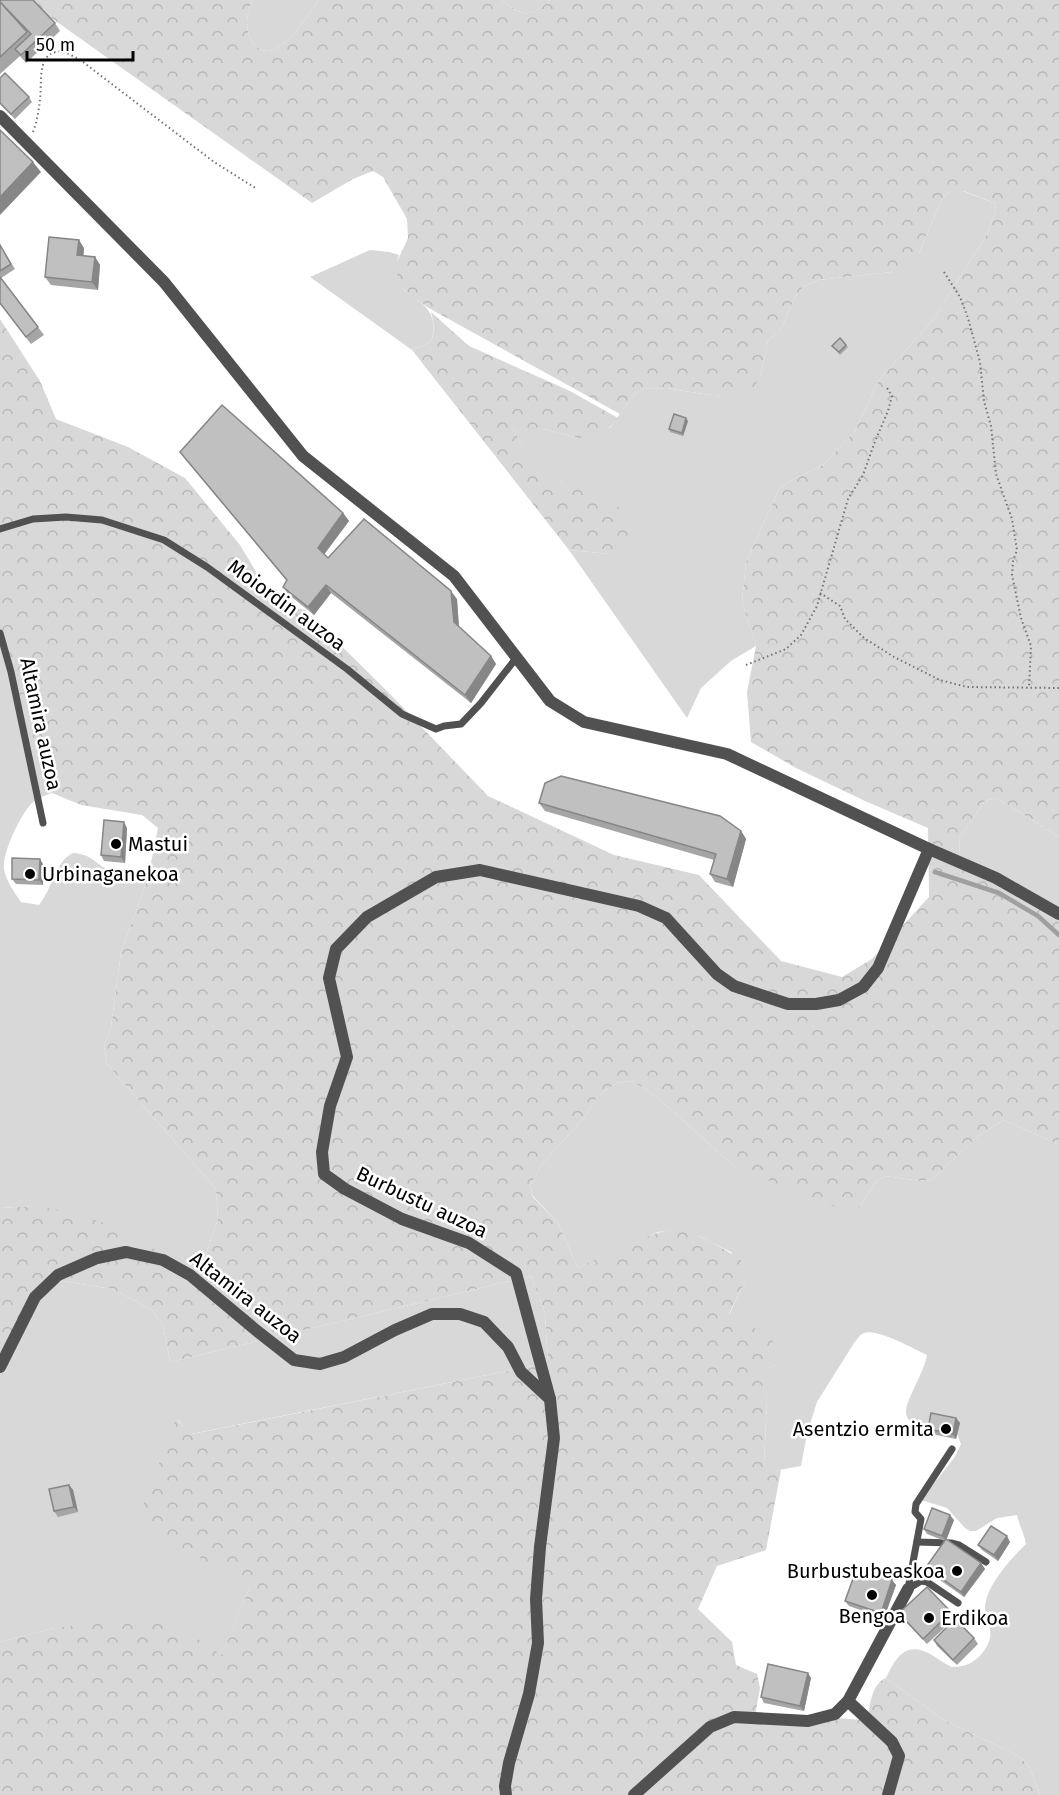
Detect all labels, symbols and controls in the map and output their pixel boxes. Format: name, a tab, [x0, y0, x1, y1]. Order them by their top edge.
scale bar	[27, 24, 134, 62]
text: 50 m	[36, 34, 75, 56]
street label: Moiordin auzoa	[223, 554, 351, 656]
street label: Altamira auzoa	[15, 656, 67, 792]
place label: Mastui	[128, 832, 188, 856]
marker: Mastui	[109, 837, 123, 851]
place label: Urbinaganekoa	[42, 862, 179, 886]
marker: Urbinaganekoa	[23, 867, 37, 881]
street label: Burbustu auzoa	[353, 1161, 491, 1243]
street label: Altamira auzoa	[186, 1246, 306, 1348]
place label: Asentzio ermita	[793, 1417, 934, 1441]
marker: Asentzio ermita	[939, 1422, 953, 1436]
place label: Burbustubeaskoa	[787, 1559, 945, 1583]
marker: Burbustubeaskoa	[950, 1564, 964, 1578]
marker: Bengoa	[865, 1588, 879, 1602]
place label: Bengoa	[838, 1604, 906, 1628]
place label: Erdikoa	[941, 1606, 1009, 1630]
marker: Erdikoa	[922, 1611, 936, 1625]

